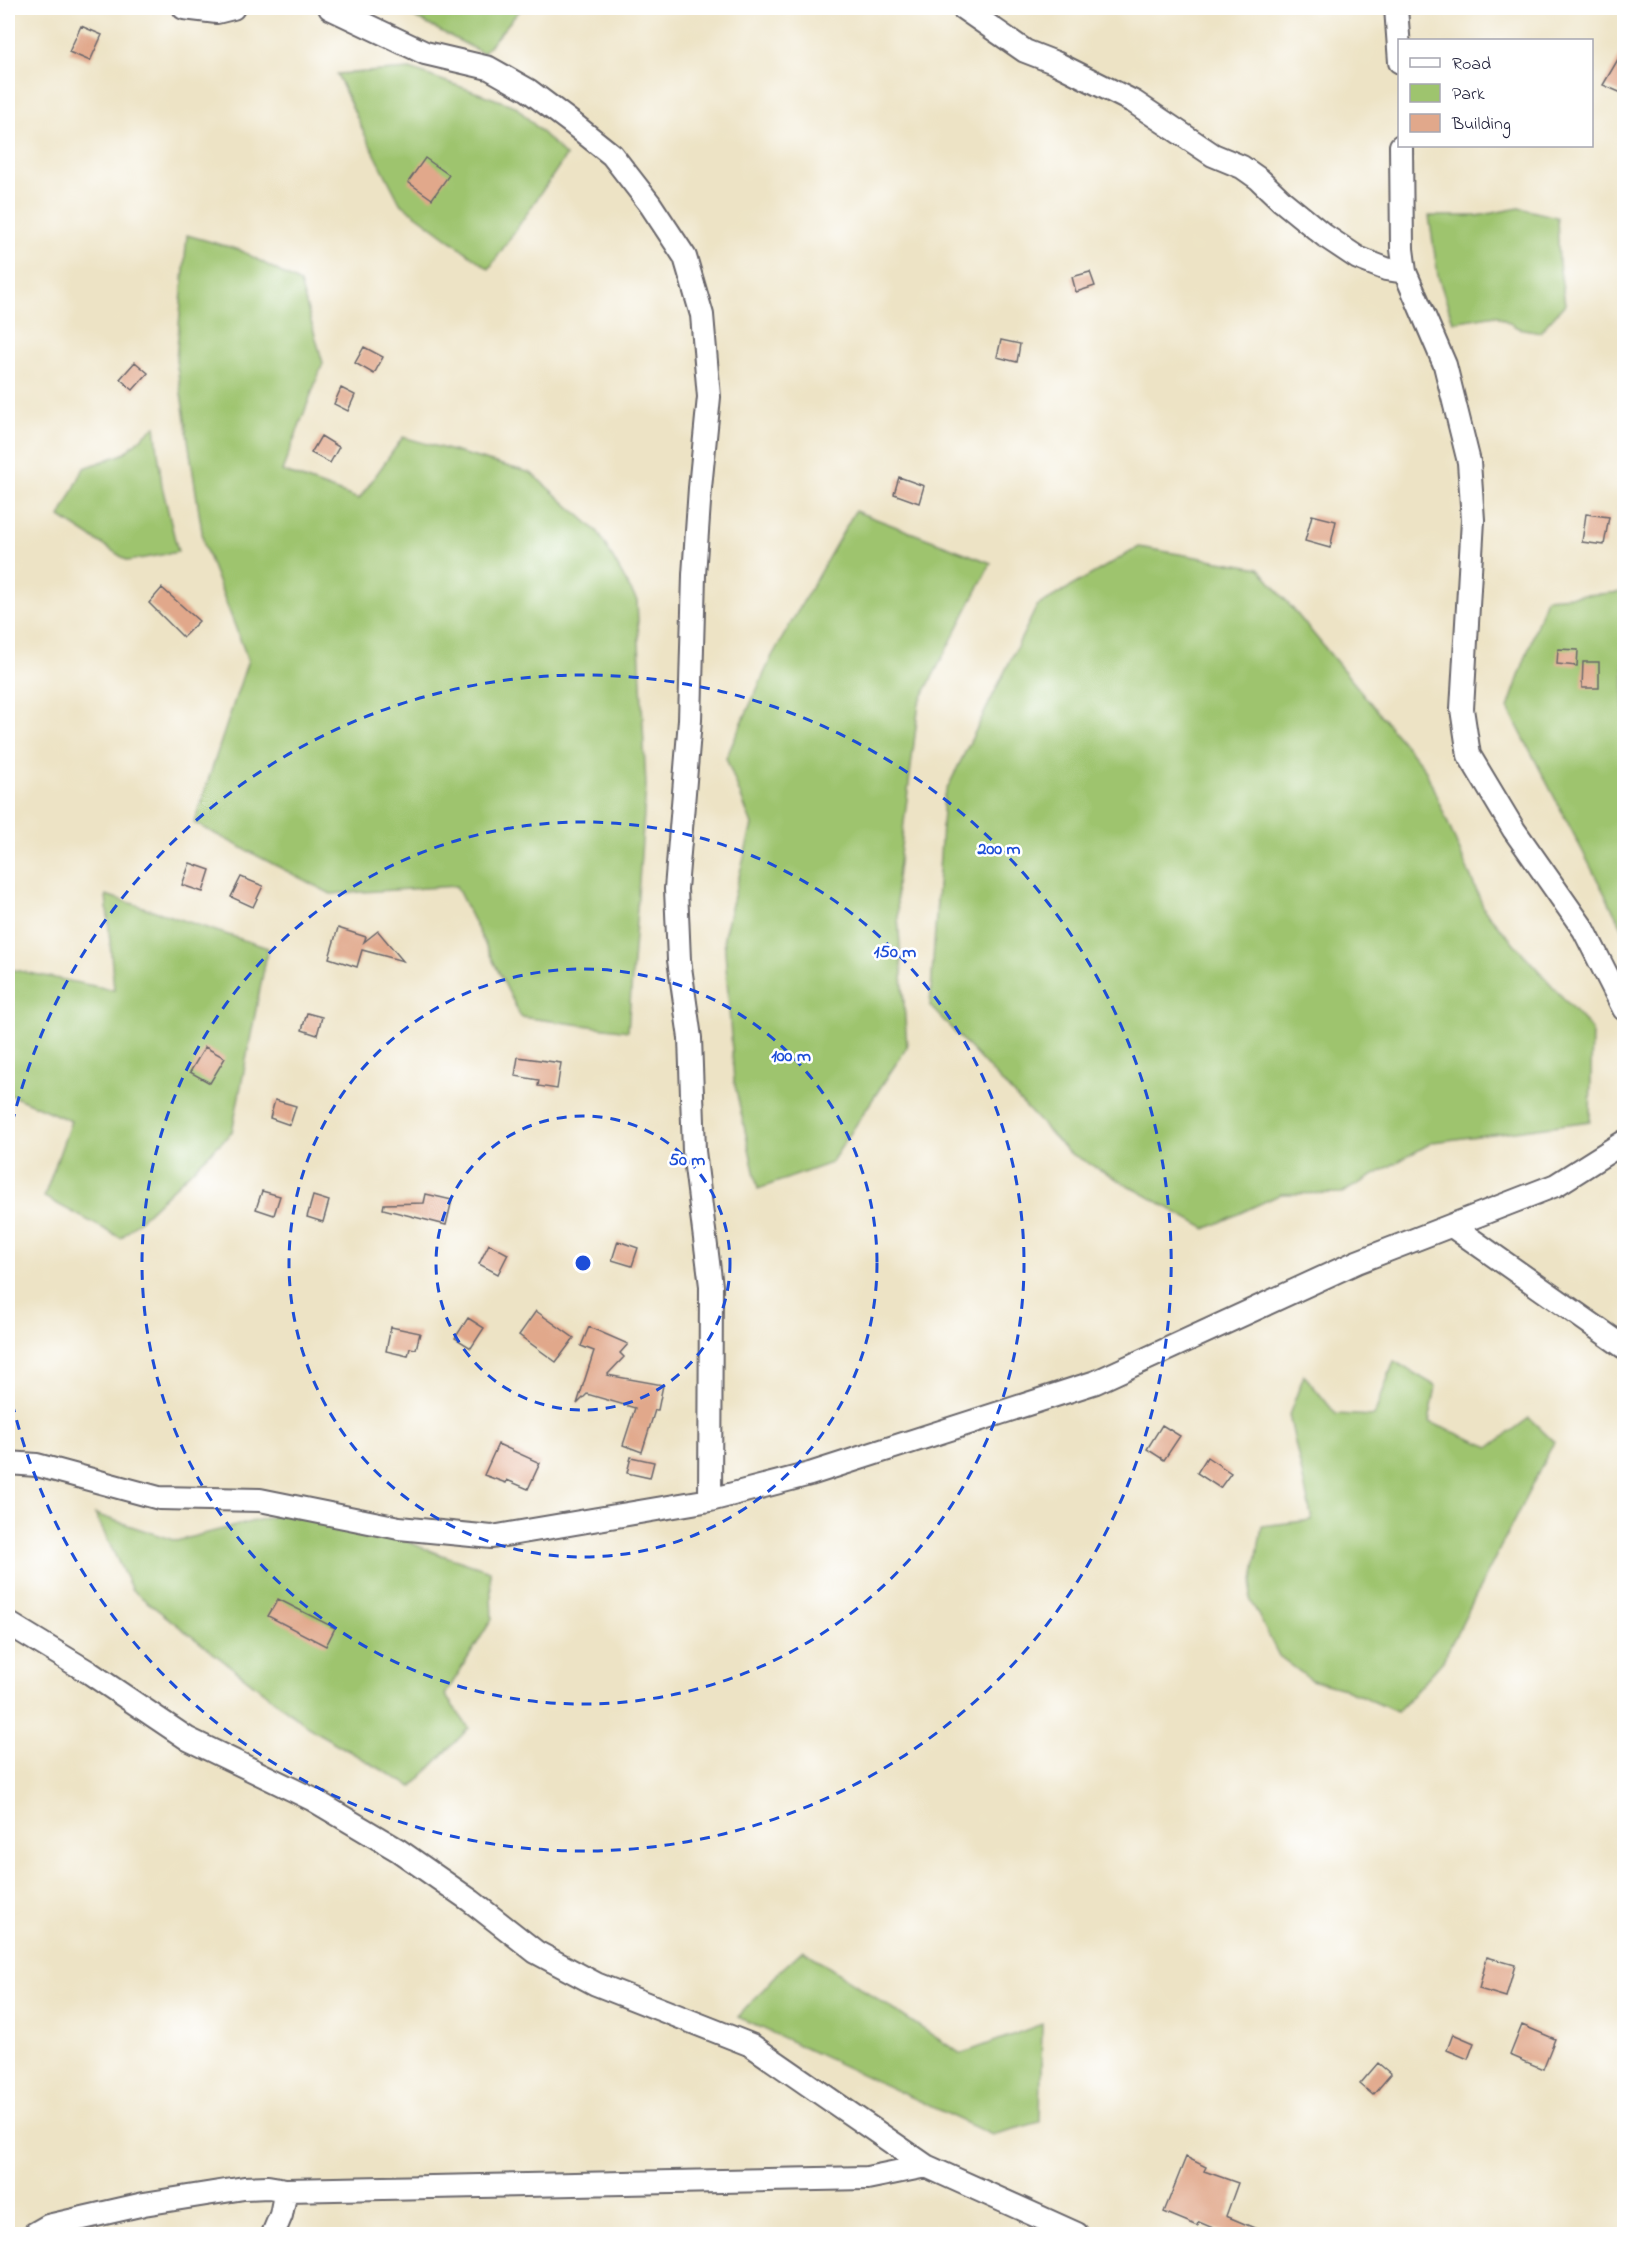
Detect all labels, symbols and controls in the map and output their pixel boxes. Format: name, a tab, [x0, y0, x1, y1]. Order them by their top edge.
legend	[1398, 39, 1593, 147]
text: Road	[1452, 52, 1491, 78]
text: Park	[1452, 82, 1485, 108]
text: Building	[1451, 112, 1511, 139]
text: 200 m	[977, 837, 1021, 863]
text: 150 m	[874, 940, 916, 966]
text: 100 m	[771, 1044, 811, 1070]
text: 50 m	[669, 1148, 705, 1174]
centre of rings	[573, 1253, 593, 1273]

